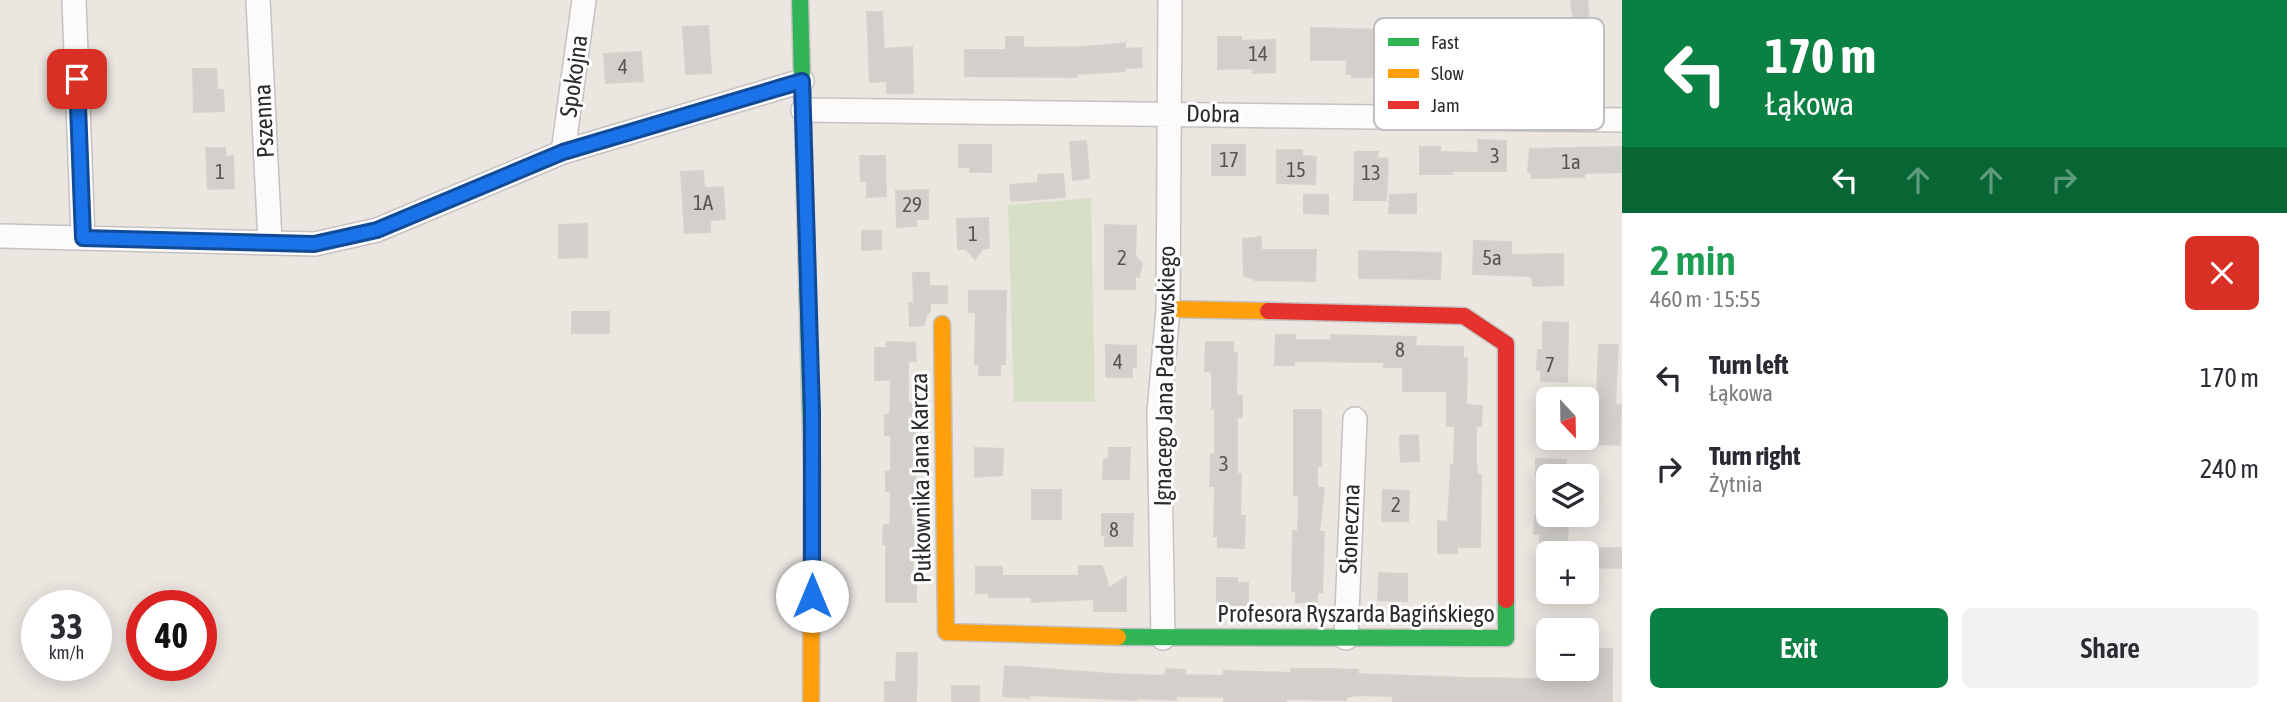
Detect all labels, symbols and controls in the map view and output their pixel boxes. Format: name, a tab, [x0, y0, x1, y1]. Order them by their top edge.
legend	[1374, 18, 1604, 130]
text: 170 m	[1765, 27, 1876, 83]
icon: left	[1650, 28, 1741, 119]
text: Fast	[1431, 31, 1459, 53]
street label: Spokojna	[554, 33, 593, 119]
house number: 14	[1248, 41, 1268, 65]
pin	[47, 49, 107, 109]
house number: 4	[618, 54, 628, 78]
icon: arrive	[58, 60, 96, 98]
text: Slow	[1431, 62, 1465, 84]
street label: Pszenna	[248, 83, 279, 159]
text: Łąkowa	[1765, 85, 1854, 122]
text: Jam	[1431, 94, 1460, 116]
street label: Dobra	[1186, 100, 1240, 127]
house number: 3	[1490, 143, 1500, 167]
house number: 17	[1219, 147, 1239, 171]
house number: 1a	[1561, 149, 1581, 173]
house number: 15	[1286, 157, 1306, 181]
house number: 1	[215, 159, 225, 183]
house number: 13	[1361, 160, 1381, 184]
icon: left	[1826, 161, 1864, 199]
icon: ahead	[1899, 161, 1937, 199]
icon: ahead	[1972, 161, 2010, 199]
icon: right	[2045, 161, 2083, 199]
house number: 1A	[693, 190, 714, 214]
house number: 29	[902, 192, 922, 216]
house number: 1	[968, 221, 978, 245]
text: 2 min	[1650, 236, 1736, 284]
button: close	[2185, 236, 2259, 310]
house number: 2	[1117, 245, 1127, 269]
street label: Ignacego Jana Paderewskiego	[1149, 245, 1180, 507]
house number: 5a	[1482, 245, 1502, 269]
text: 460 m · 15:55	[1650, 286, 1761, 312]
house number: 8	[1395, 337, 1405, 361]
house number: 4	[1113, 349, 1123, 373]
text: Turn left	[1709, 350, 1789, 380]
house number: 7	[1545, 352, 1555, 376]
icon: left	[1650, 359, 1688, 397]
text: 170 m	[2200, 363, 2259, 393]
street label: Pułkownika Jana Karcza	[905, 373, 936, 583]
text: Łąkowa	[1709, 380, 1773, 406]
north arrow	[1536, 387, 1600, 450]
map controls	[1536, 387, 1599, 681]
text: Turn right	[1709, 441, 1800, 471]
icon: right	[1650, 450, 1688, 488]
house number: 3	[1219, 451, 1229, 475]
text: 240 m	[2200, 454, 2259, 484]
button: layers	[1536, 464, 1599, 527]
text: Żytnia	[1709, 471, 1763, 497]
street label: Słoneczna	[1334, 483, 1365, 575]
house number: 2	[1391, 492, 1401, 516]
house number: 8	[1109, 517, 1119, 541]
button: +	[1536, 541, 1599, 604]
position arrow	[775, 559, 849, 633]
speed limit sign: 40	[126, 590, 217, 681]
street label: Profesora Ryszarda Bagińskiego	[1217, 600, 1495, 627]
text: 33	[50, 606, 83, 646]
button: Exit	[1650, 608, 1948, 688]
button: Share	[1962, 608, 2259, 688]
button: −	[1536, 618, 1599, 681]
text: km/h	[49, 642, 84, 663]

